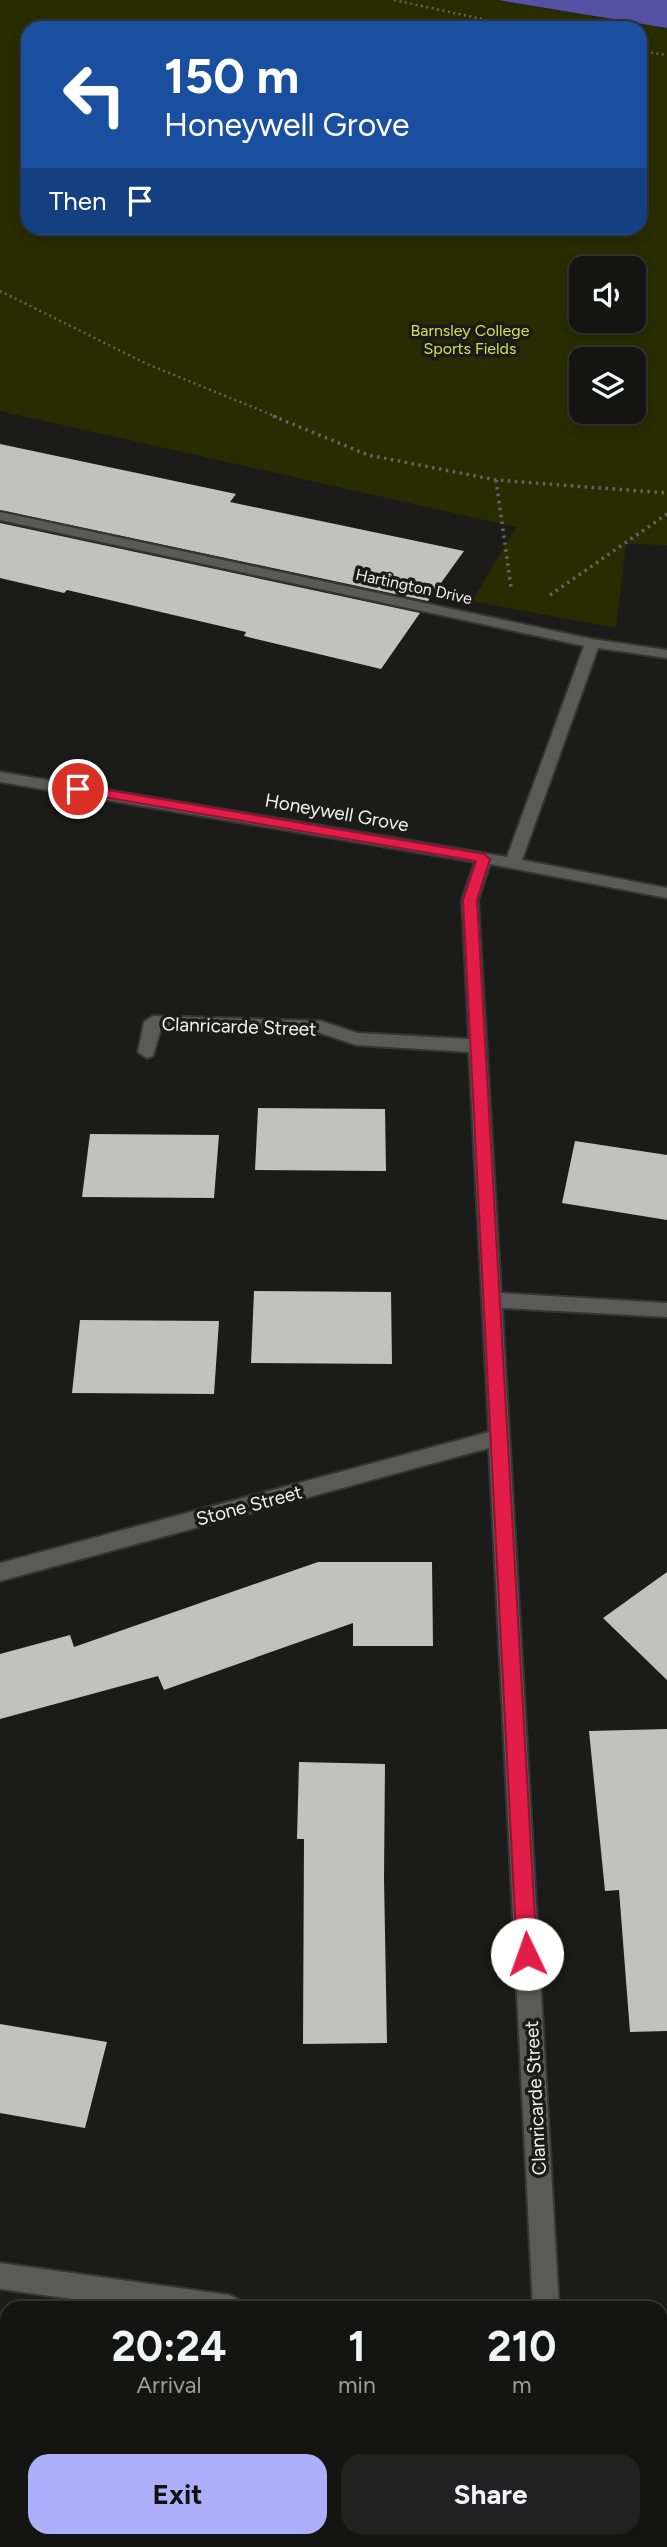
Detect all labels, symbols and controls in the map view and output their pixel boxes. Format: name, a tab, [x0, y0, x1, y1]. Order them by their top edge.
text: 150 m	[164, 46, 299, 105]
icon: left	[49, 49, 140, 140]
text: Honeywell Grove	[164, 106, 410, 144]
icon: arrive	[121, 182, 159, 220]
text: Then	[49, 185, 107, 217]
map controls	[569, 256, 646, 424]
button: sound	[569, 256, 646, 333]
park label: Barnsley College Sports Fields	[411, 321, 530, 358]
button: layers	[569, 347, 646, 424]
street label: Hartington Drive	[354, 565, 474, 608]
pin	[48, 759, 108, 819]
icon: arrive	[59, 770, 97, 808]
street label: Honeywell Grove	[263, 789, 411, 836]
street label: Clanricarde Street	[161, 1012, 317, 1041]
street label: Stone Street	[194, 1480, 305, 1531]
position arrow	[490, 1917, 564, 1991]
street label: Clanricarde Street	[520, 2020, 551, 2176]
text: 20:24	[111, 2321, 227, 2372]
text: 1	[348, 2321, 366, 2372]
text: 210	[487, 2321, 557, 2372]
text: Arrival	[137, 2371, 201, 2399]
text: min	[338, 2371, 376, 2399]
text: m	[512, 2371, 532, 2399]
button: Exit	[28, 2454, 327, 2534]
button: Share	[341, 2454, 640, 2534]

